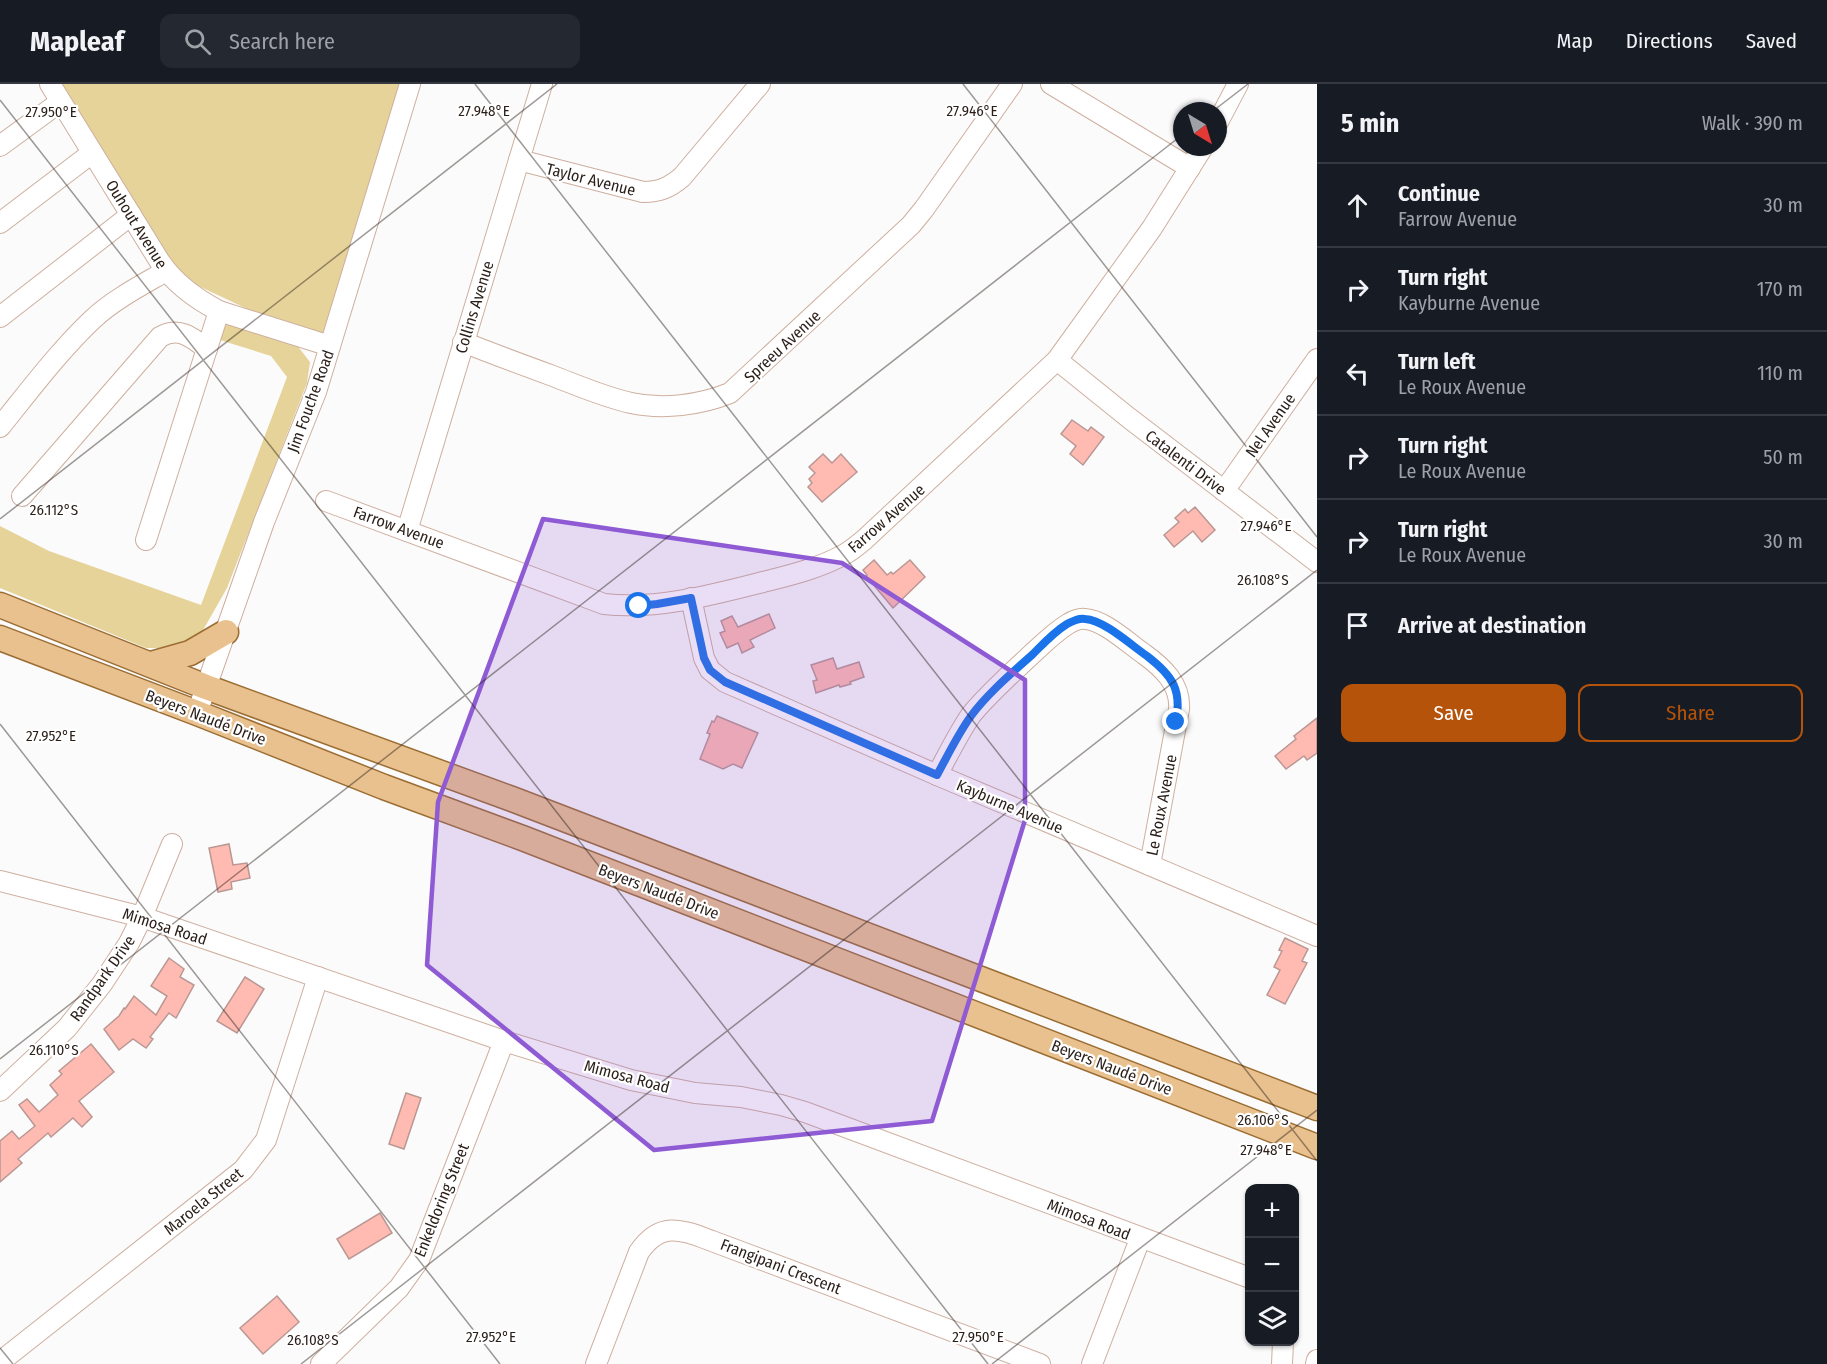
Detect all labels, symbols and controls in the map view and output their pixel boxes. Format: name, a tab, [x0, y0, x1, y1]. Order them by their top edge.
search box	[160, 14, 580, 68]
text: Mapleaf	[30, 25, 124, 58]
icon: search	[181, 25, 214, 58]
text: Search here	[229, 28, 335, 55]
text: Map	[1556, 28, 1593, 54]
text: Directions	[1626, 28, 1713, 54]
text: Saved	[1746, 28, 1797, 54]
text: 27.948°E	[458, 102, 510, 120]
text: 27.946°E	[946, 102, 998, 120]
north arrow	[1173, 102, 1227, 156]
text: 27.950°E	[25, 103, 77, 121]
text: 5 min	[1341, 108, 1399, 139]
text: Walk · 390 m	[1702, 111, 1803, 135]
street label: Taylor Avenue	[544, 159, 638, 200]
street label: Ouhout Avenue	[102, 177, 171, 272]
text: Continue	[1398, 180, 1480, 207]
icon: ahead	[1341, 189, 1374, 222]
text: 30 m	[1763, 193, 1803, 217]
text: Farrow Avenue	[1398, 207, 1517, 231]
street label: Collins Avenue	[451, 258, 498, 356]
text: Turn right	[1398, 264, 1487, 291]
icon: right	[1341, 273, 1374, 306]
text: 170 m	[1757, 277, 1803, 301]
text: Kayburne Avenue	[1398, 291, 1540, 315]
street label: Spreeu Avenue	[740, 306, 825, 387]
street label: Jim Fouche Road	[283, 347, 338, 455]
text: Turn left	[1398, 348, 1476, 375]
icon: left	[1341, 357, 1374, 390]
text: 110 m	[1757, 361, 1803, 385]
text: Le Roux Avenue	[1398, 375, 1526, 399]
street label: Nel Avenue	[1241, 390, 1299, 461]
street label: Catalenti Drive	[1142, 426, 1230, 499]
text: Turn right	[1398, 432, 1487, 459]
icon: right	[1341, 441, 1374, 474]
text: 50 m	[1763, 445, 1803, 469]
text: Le Roux Avenue	[1398, 459, 1526, 483]
street label: Farrow Avenue	[844, 480, 929, 557]
text: 26.112°S	[30, 501, 78, 519]
street label: Farrow Avenue	[351, 502, 447, 553]
text: Turn right	[1398, 516, 1487, 543]
text: 27.946°E	[1240, 517, 1292, 535]
icon: right	[1341, 525, 1374, 558]
text: 30 m	[1763, 529, 1803, 553]
text: Le Roux Avenue	[1398, 543, 1526, 567]
text: 26.108°S	[1237, 571, 1289, 589]
route start	[625, 592, 651, 618]
icon: arrive	[1341, 609, 1374, 642]
text: Arrive at destination	[1398, 612, 1586, 639]
button: Save	[1341, 684, 1566, 742]
button: Share	[1578, 684, 1803, 742]
street label: Beyers Naudé Drive	[143, 686, 269, 749]
route end	[1162, 708, 1188, 734]
text: 27.952°E	[26, 727, 76, 745]
street label: Le Roux Avenue	[1142, 753, 1181, 857]
street label: Kayburne Avenue	[954, 775, 1066, 837]
street label: Beyers Naudé Drive	[596, 860, 722, 923]
street label: Mimosa Road	[120, 904, 209, 949]
street label: Randpark Drive	[66, 932, 139, 1025]
street label: Beyers Naudé Drive	[1049, 1036, 1175, 1099]
text: 26.110°S	[29, 1041, 79, 1059]
street label: Mimosa Road	[582, 1056, 672, 1097]
text: 26.106°S	[1237, 1111, 1289, 1129]
street label: Enkeldoring Street	[410, 1140, 473, 1260]
text: 27.948°E	[1240, 1141, 1292, 1159]
street label: Maroela Street	[160, 1163, 247, 1239]
map controls	[1245, 1184, 1299, 1346]
button: +	[1245, 1184, 1299, 1238]
street label: Mimosa Road	[1045, 1195, 1133, 1244]
street label: Frangipani Crescent	[718, 1235, 845, 1298]
button: −	[1245, 1238, 1299, 1292]
button: layers	[1245, 1292, 1299, 1346]
text: 27.952°E	[466, 1328, 516, 1346]
text: 27.950°E	[952, 1328, 1004, 1346]
text: 26.108°S	[287, 1331, 339, 1349]

